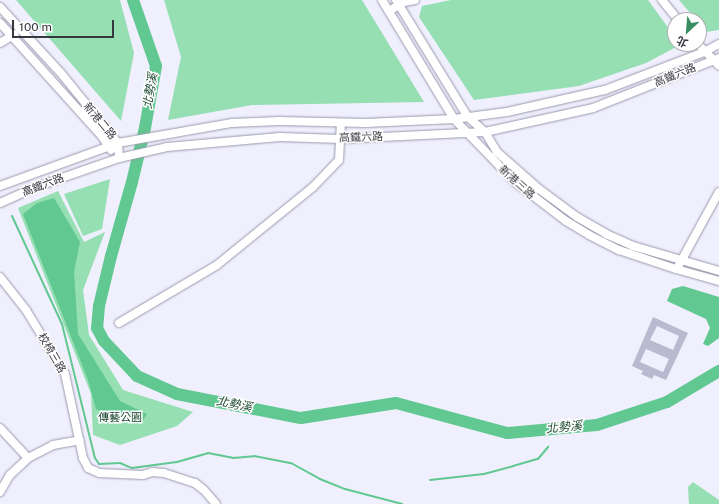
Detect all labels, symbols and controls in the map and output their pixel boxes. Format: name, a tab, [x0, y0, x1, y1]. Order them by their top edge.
scale bar	[14, 12, 116, 38]
north arrow	[667, 12, 707, 52]
text: 100 m	[19, 20, 52, 34]
text: 北	[675, 34, 690, 50]
street label: 高鐵六路	[652, 61, 698, 89]
water label: 北勢溪	[141, 72, 161, 110]
street label: 新港二路	[81, 100, 119, 142]
street label: 高鐵六路	[339, 130, 383, 144]
street label: 新港三路	[496, 162, 538, 202]
street label: 高鐵六路	[20, 171, 66, 199]
street label: 校椅三路	[35, 331, 69, 375]
water label: 北勢溪	[215, 394, 253, 416]
park label: 傳藝公園	[98, 410, 142, 424]
water label: 北勢溪	[545, 419, 583, 437]

